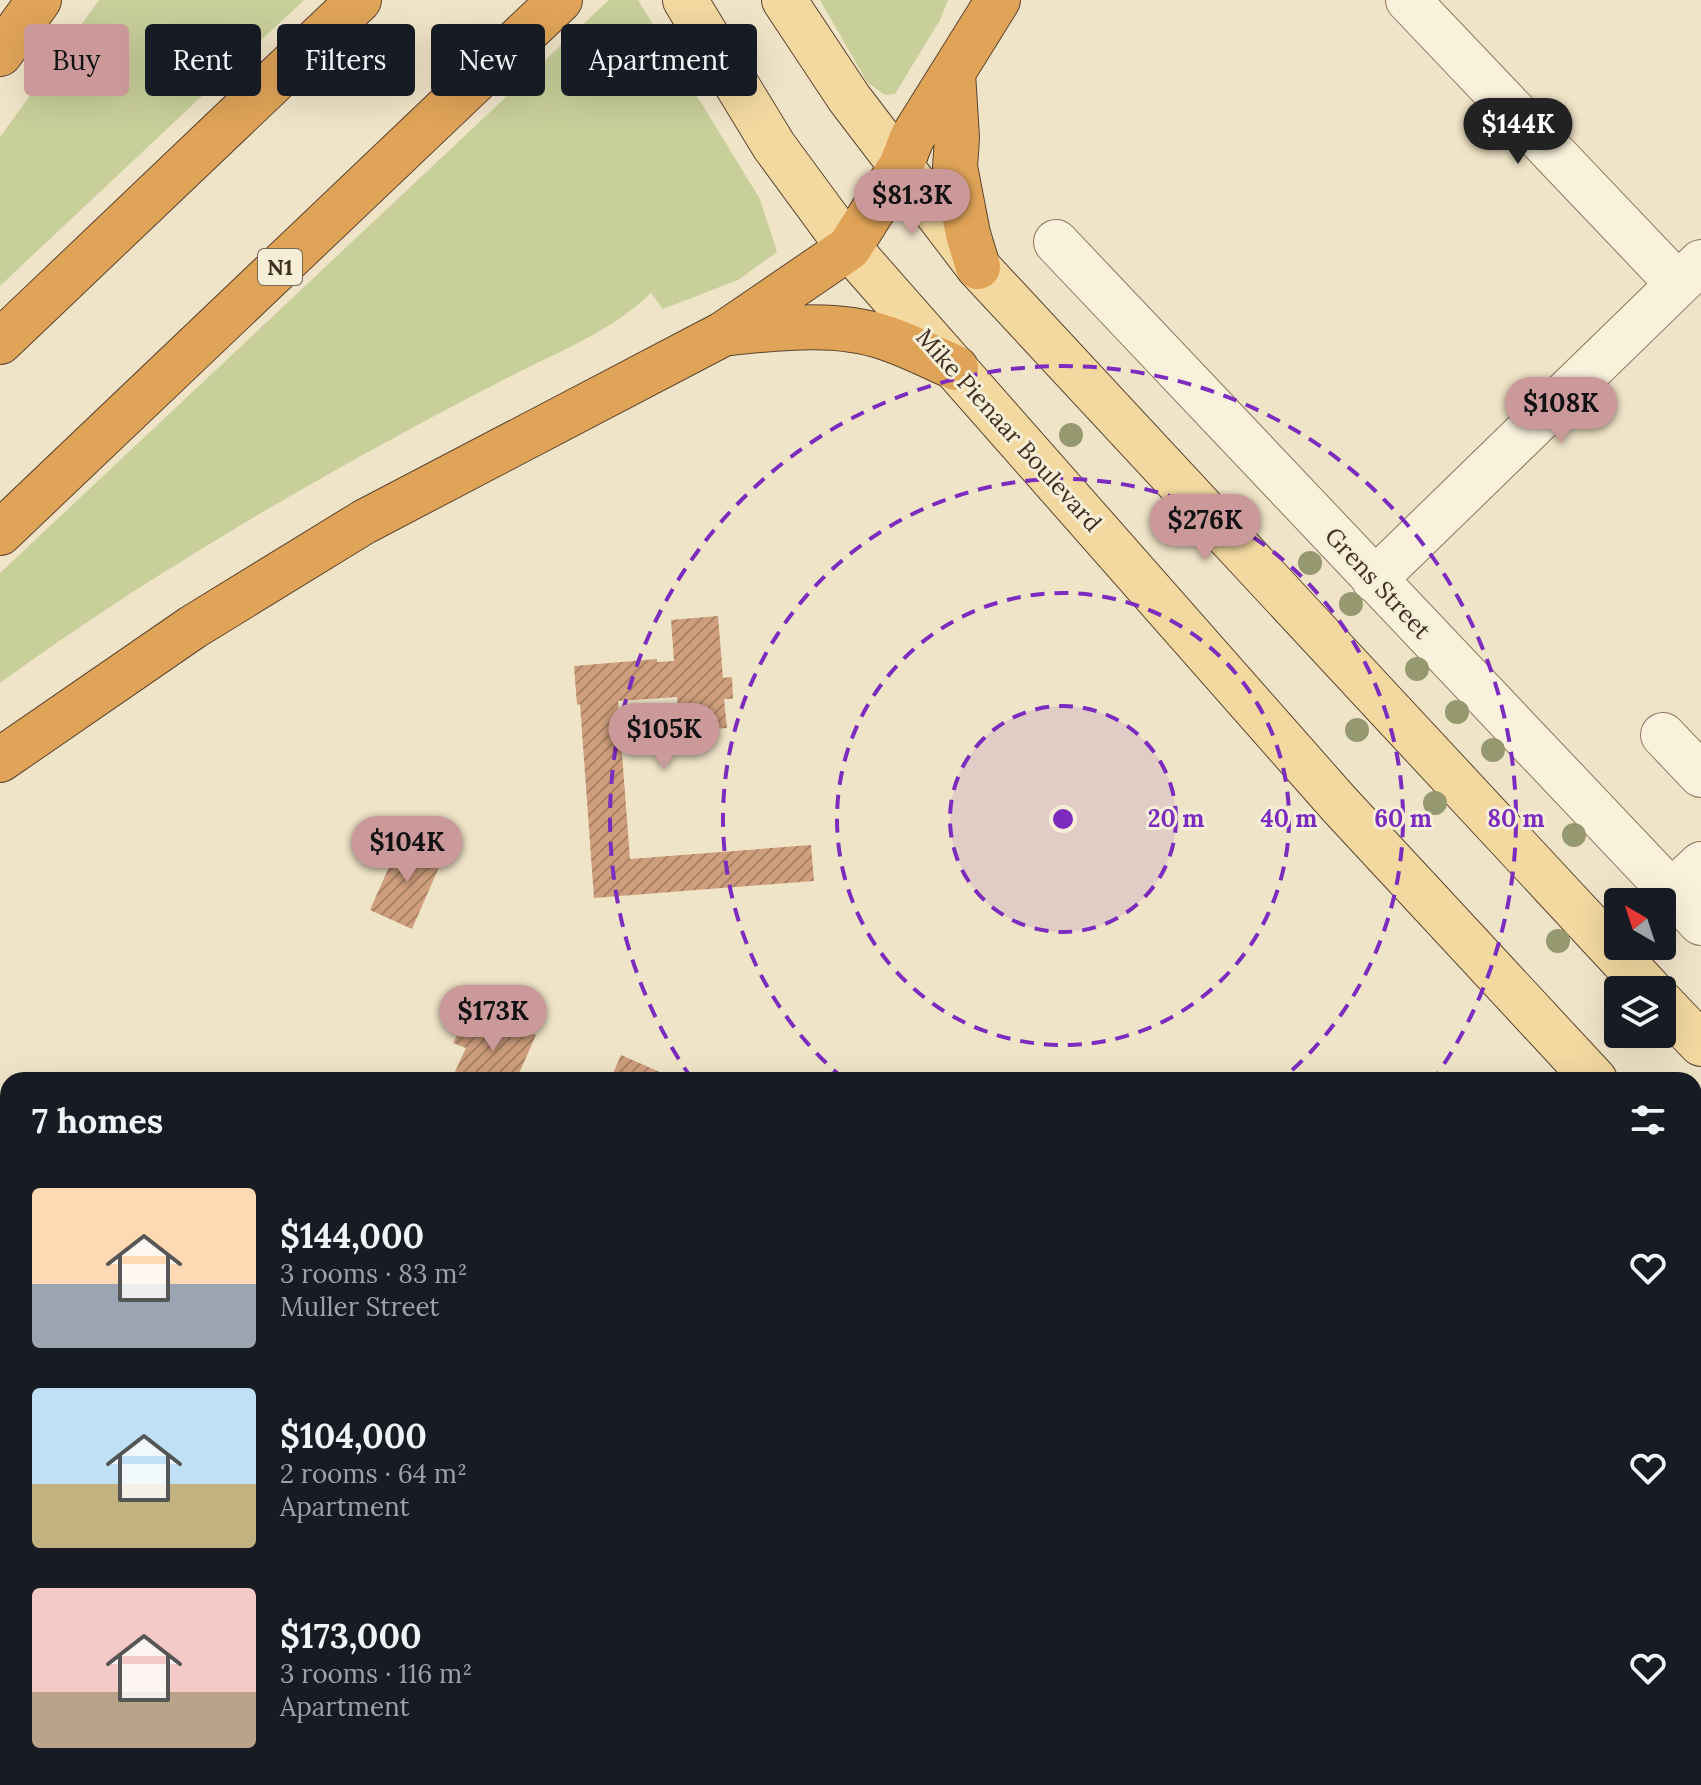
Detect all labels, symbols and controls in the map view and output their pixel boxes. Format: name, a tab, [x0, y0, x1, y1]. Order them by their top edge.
chip: Buy	[24, 24, 129, 96]
chip: Rent	[145, 24, 261, 96]
chip: Filters	[277, 24, 415, 96]
chip: New	[431, 24, 545, 96]
chip: Apartment	[561, 24, 757, 96]
pin: $144K	[1462, 98, 1574, 166]
text: $144K	[1481, 107, 1555, 140]
pin: $81.3K	[847, 169, 977, 237]
text: $81.3K	[872, 178, 952, 211]
road number: N1	[258, 249, 302, 285]
street label: Mike Pienaar Boulevard	[910, 322, 1108, 538]
pin: $108K	[1505, 377, 1617, 445]
text: $108K	[1523, 386, 1599, 419]
pin: $276K	[1149, 494, 1261, 562]
text: $276K	[1168, 503, 1242, 536]
street label: Grens Street	[1318, 521, 1438, 646]
pin: $105K	[608, 703, 720, 771]
text: $105K	[627, 712, 701, 745]
text: 20 m	[1148, 803, 1204, 834]
text: 40 m	[1261, 803, 1317, 834]
text: 60 m	[1374, 803, 1432, 834]
text: 80 m	[1487, 803, 1545, 834]
centre of rings	[1049, 805, 1077, 833]
pin: $104K	[351, 816, 463, 884]
text: $104K	[369, 825, 445, 858]
north arrow	[1604, 888, 1676, 960]
map controls	[1604, 888, 1676, 1048]
button: layers	[1604, 976, 1676, 1048]
pin: $173K	[437, 985, 549, 1053]
text: $173K	[457, 994, 529, 1027]
icon: filters	[1626, 1098, 1670, 1142]
text: 7 homes	[32, 1099, 163, 1142]
text: $144,000	[280, 1214, 424, 1257]
icon: home	[96, 1220, 192, 1316]
icon: heart	[1626, 1246, 1670, 1290]
text: 3 rooms · 83 m²	[280, 1257, 467, 1290]
text: Muller Street	[280, 1290, 439, 1323]
text: $104,000	[280, 1414, 427, 1457]
icon: home	[96, 1420, 192, 1516]
icon: heart	[1626, 1446, 1670, 1490]
text: 2 rooms · 64 m²	[280, 1457, 467, 1490]
text: Apartment	[280, 1490, 410, 1523]
text: $173,000	[280, 1614, 422, 1657]
icon: home	[96, 1620, 192, 1716]
icon: heart	[1626, 1646, 1670, 1690]
text: 3 rooms · 116 m²	[280, 1657, 472, 1690]
text: Apartment	[280, 1690, 410, 1723]

